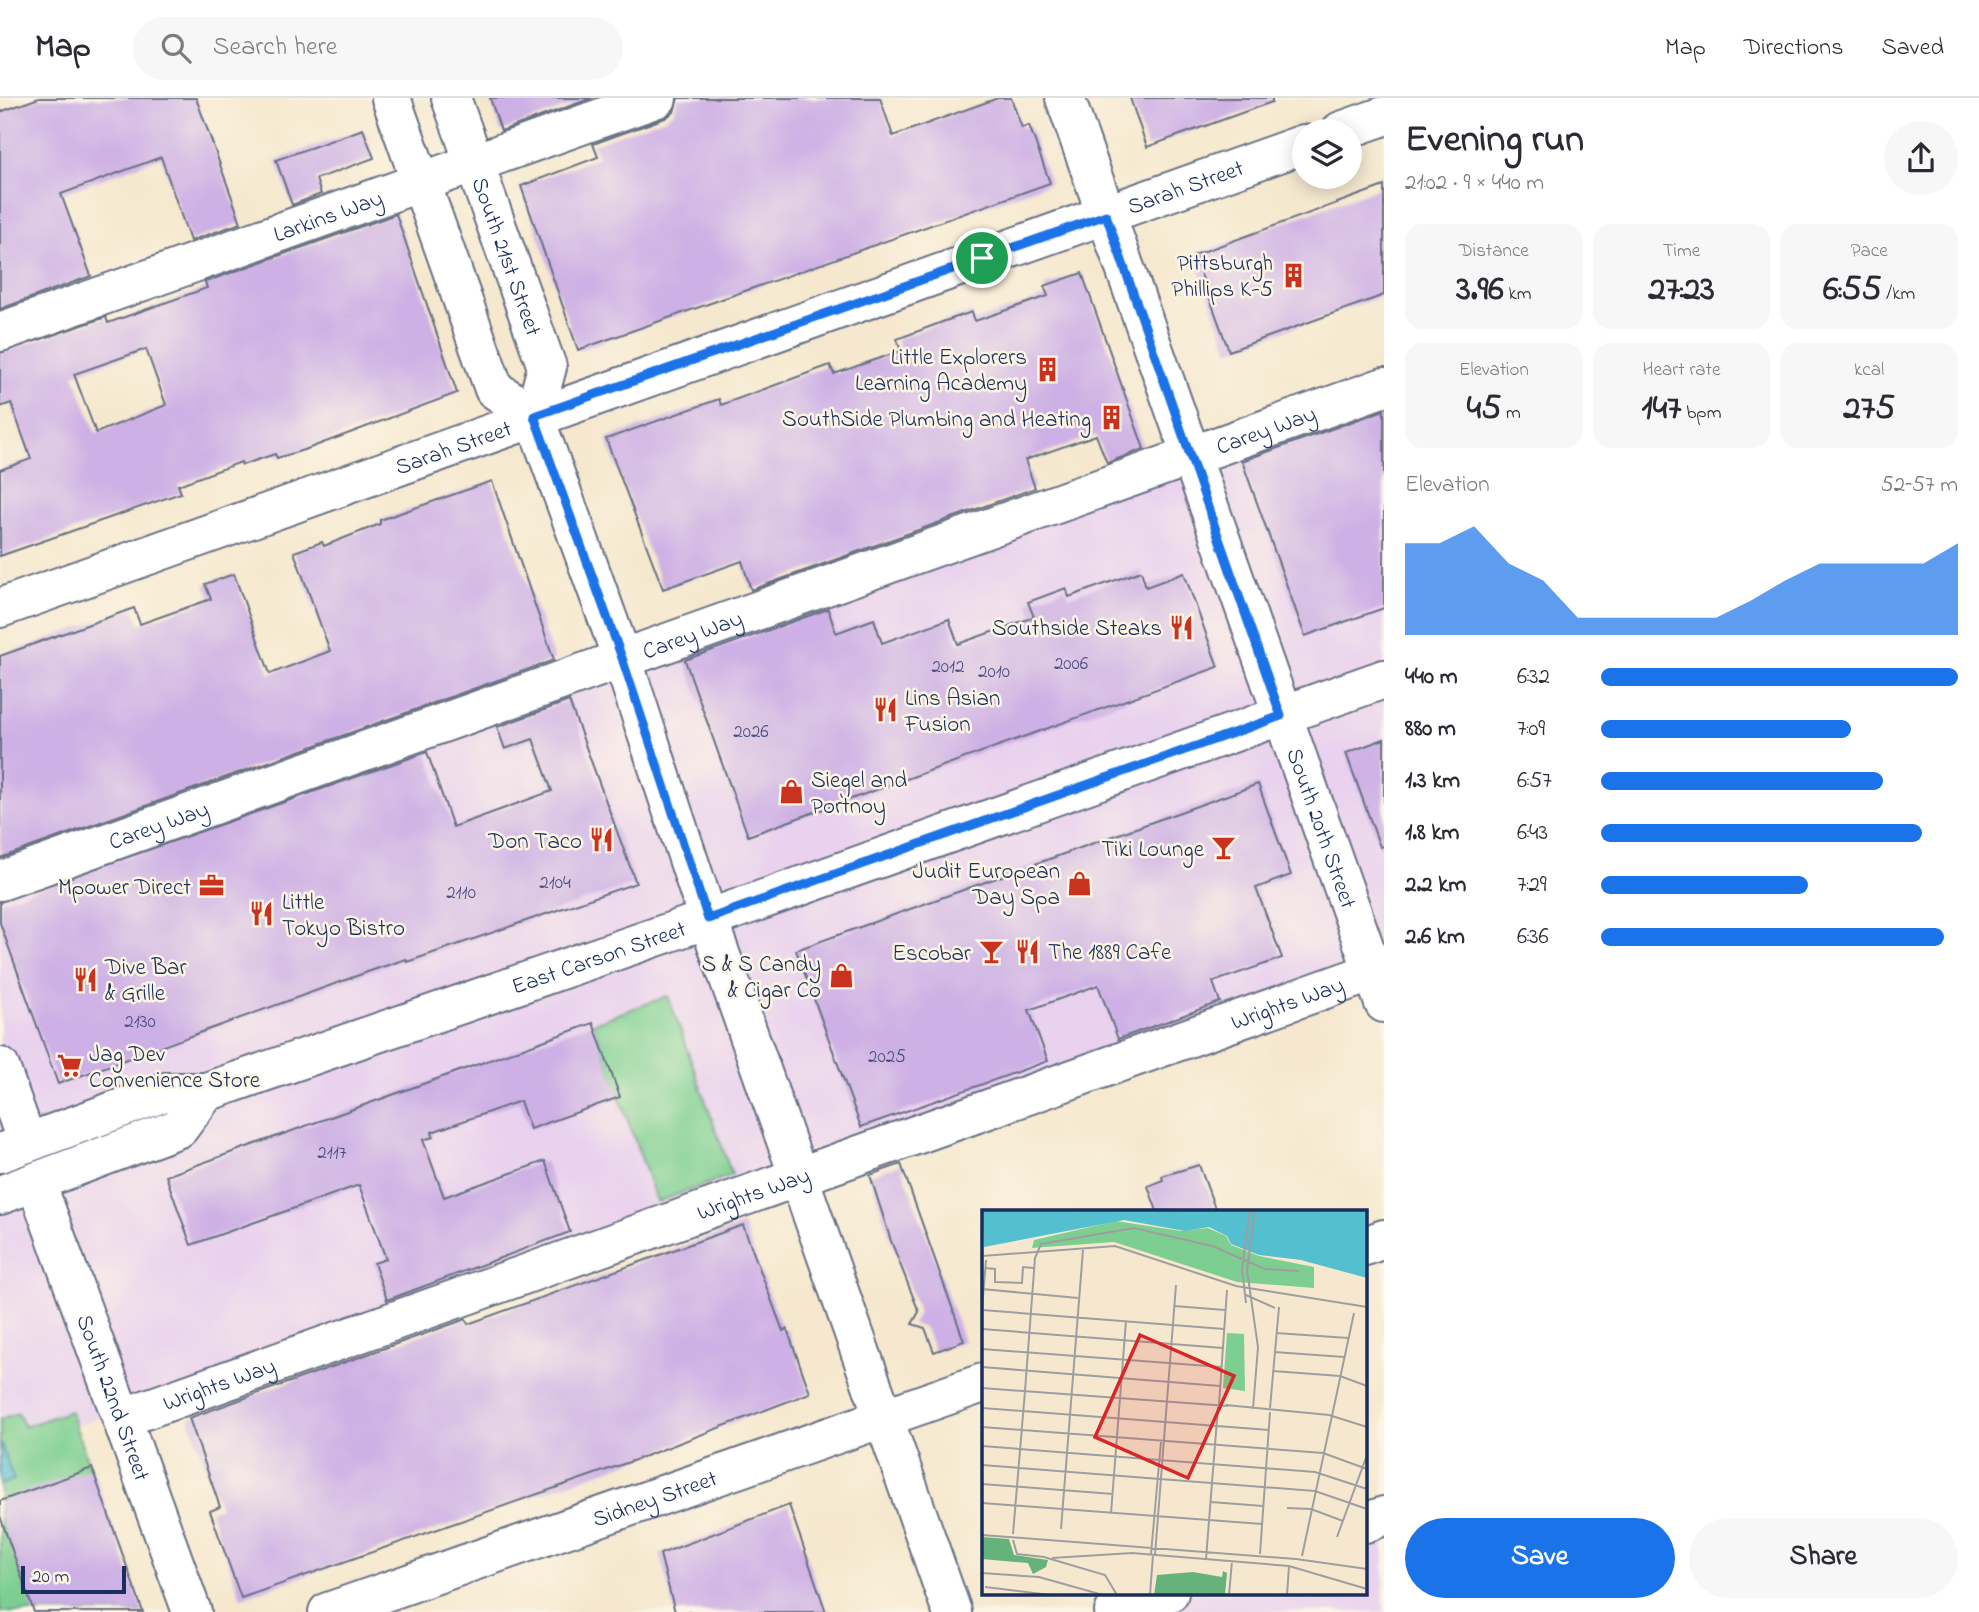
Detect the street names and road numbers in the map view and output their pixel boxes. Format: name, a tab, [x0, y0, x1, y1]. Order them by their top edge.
street label: Sarah Street	[1123, 153, 1249, 225]
street label: South 21st Street	[462, 173, 549, 341]
street label: Larkins Way	[269, 183, 389, 252]
street label: Carey Way	[1212, 399, 1322, 465]
street label: Sarah Street	[391, 413, 517, 485]
street label: Carey Way	[638, 603, 748, 669]
street label: South 20th Street	[1276, 744, 1364, 914]
street label: Carey Way	[104, 794, 214, 860]
street label: East Carson Street	[508, 914, 691, 1004]
street label: Wrights Way	[1227, 970, 1350, 1040]
street label: Wrights Way	[693, 1160, 816, 1231]
street label: South 22nd Street	[66, 1310, 157, 1486]
street label: Wrights Way	[159, 1350, 282, 1421]
street label: Sidney Street	[589, 1463, 723, 1537]

